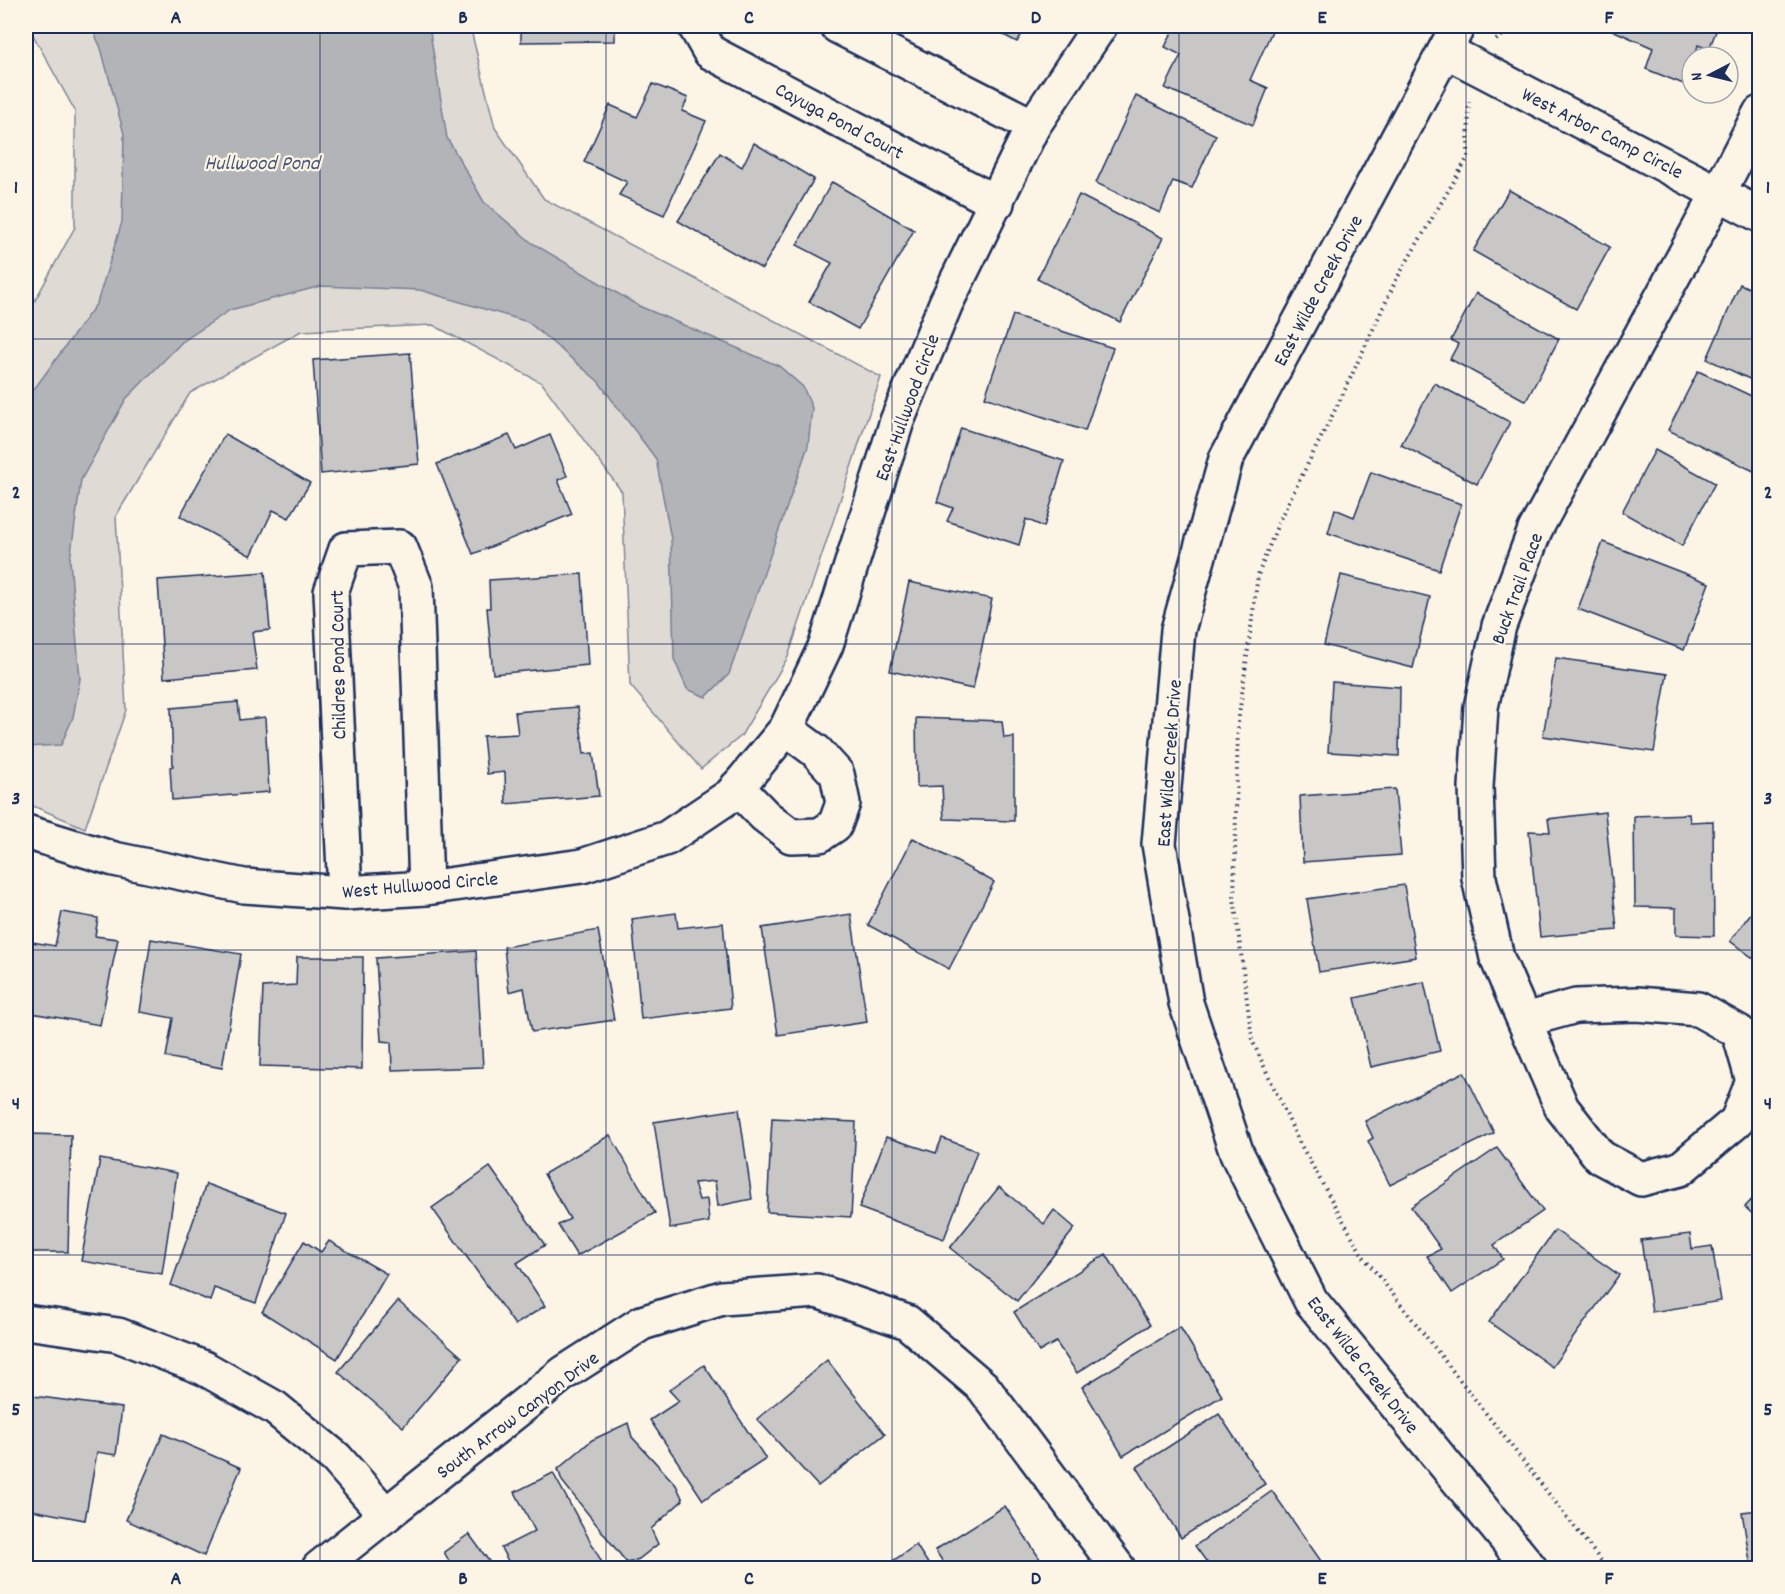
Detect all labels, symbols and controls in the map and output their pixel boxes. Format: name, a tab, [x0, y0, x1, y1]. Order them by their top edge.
text: A	[171, 5, 182, 33]
text: B	[458, 5, 468, 33]
text: C	[744, 5, 754, 33]
text: D	[1031, 5, 1042, 33]
text: E	[1317, 5, 1327, 33]
text: F	[1605, 5, 1615, 33]
north arrow	[1680, 45, 1740, 105]
text: N	[1686, 71, 1709, 82]
street label: Cayuga Pond Court	[769, 77, 908, 168]
street label: West Arbor Camp Circle	[1516, 82, 1687, 188]
water label: Hullwood Pond	[204, 150, 323, 180]
text: 1	[14, 175, 18, 203]
text: 1	[1766, 175, 1770, 203]
street label: East Wilde Creek Drive	[1268, 211, 1371, 372]
street label: East Hullwood Circle	[869, 330, 948, 485]
text: 2	[12, 480, 20, 508]
text: 2	[1764, 480, 1772, 508]
street label: Buck Trail Place	[1486, 529, 1552, 649]
street label: Childres Pond Court	[325, 590, 355, 740]
street label: East Wilde Creek Drive	[1151, 678, 1191, 848]
text: 3	[12, 786, 20, 814]
text: 3	[1764, 786, 1772, 814]
street label: West Hullwood Circle	[341, 866, 499, 908]
text: 4	[12, 1091, 20, 1119]
text: 4	[1764, 1091, 1772, 1119]
street label: East Wilde Creek Drive	[1299, 1291, 1424, 1441]
street label: South Arrow Canyon Drive	[432, 1346, 606, 1487]
text: 5	[11, 1397, 21, 1425]
text: 5	[1763, 1397, 1773, 1425]
text: A	[171, 1566, 182, 1594]
text: B	[458, 1566, 468, 1594]
text: C	[744, 1566, 754, 1594]
text: D	[1031, 1566, 1042, 1594]
text: E	[1317, 1566, 1327, 1594]
text: F	[1605, 1566, 1615, 1594]

